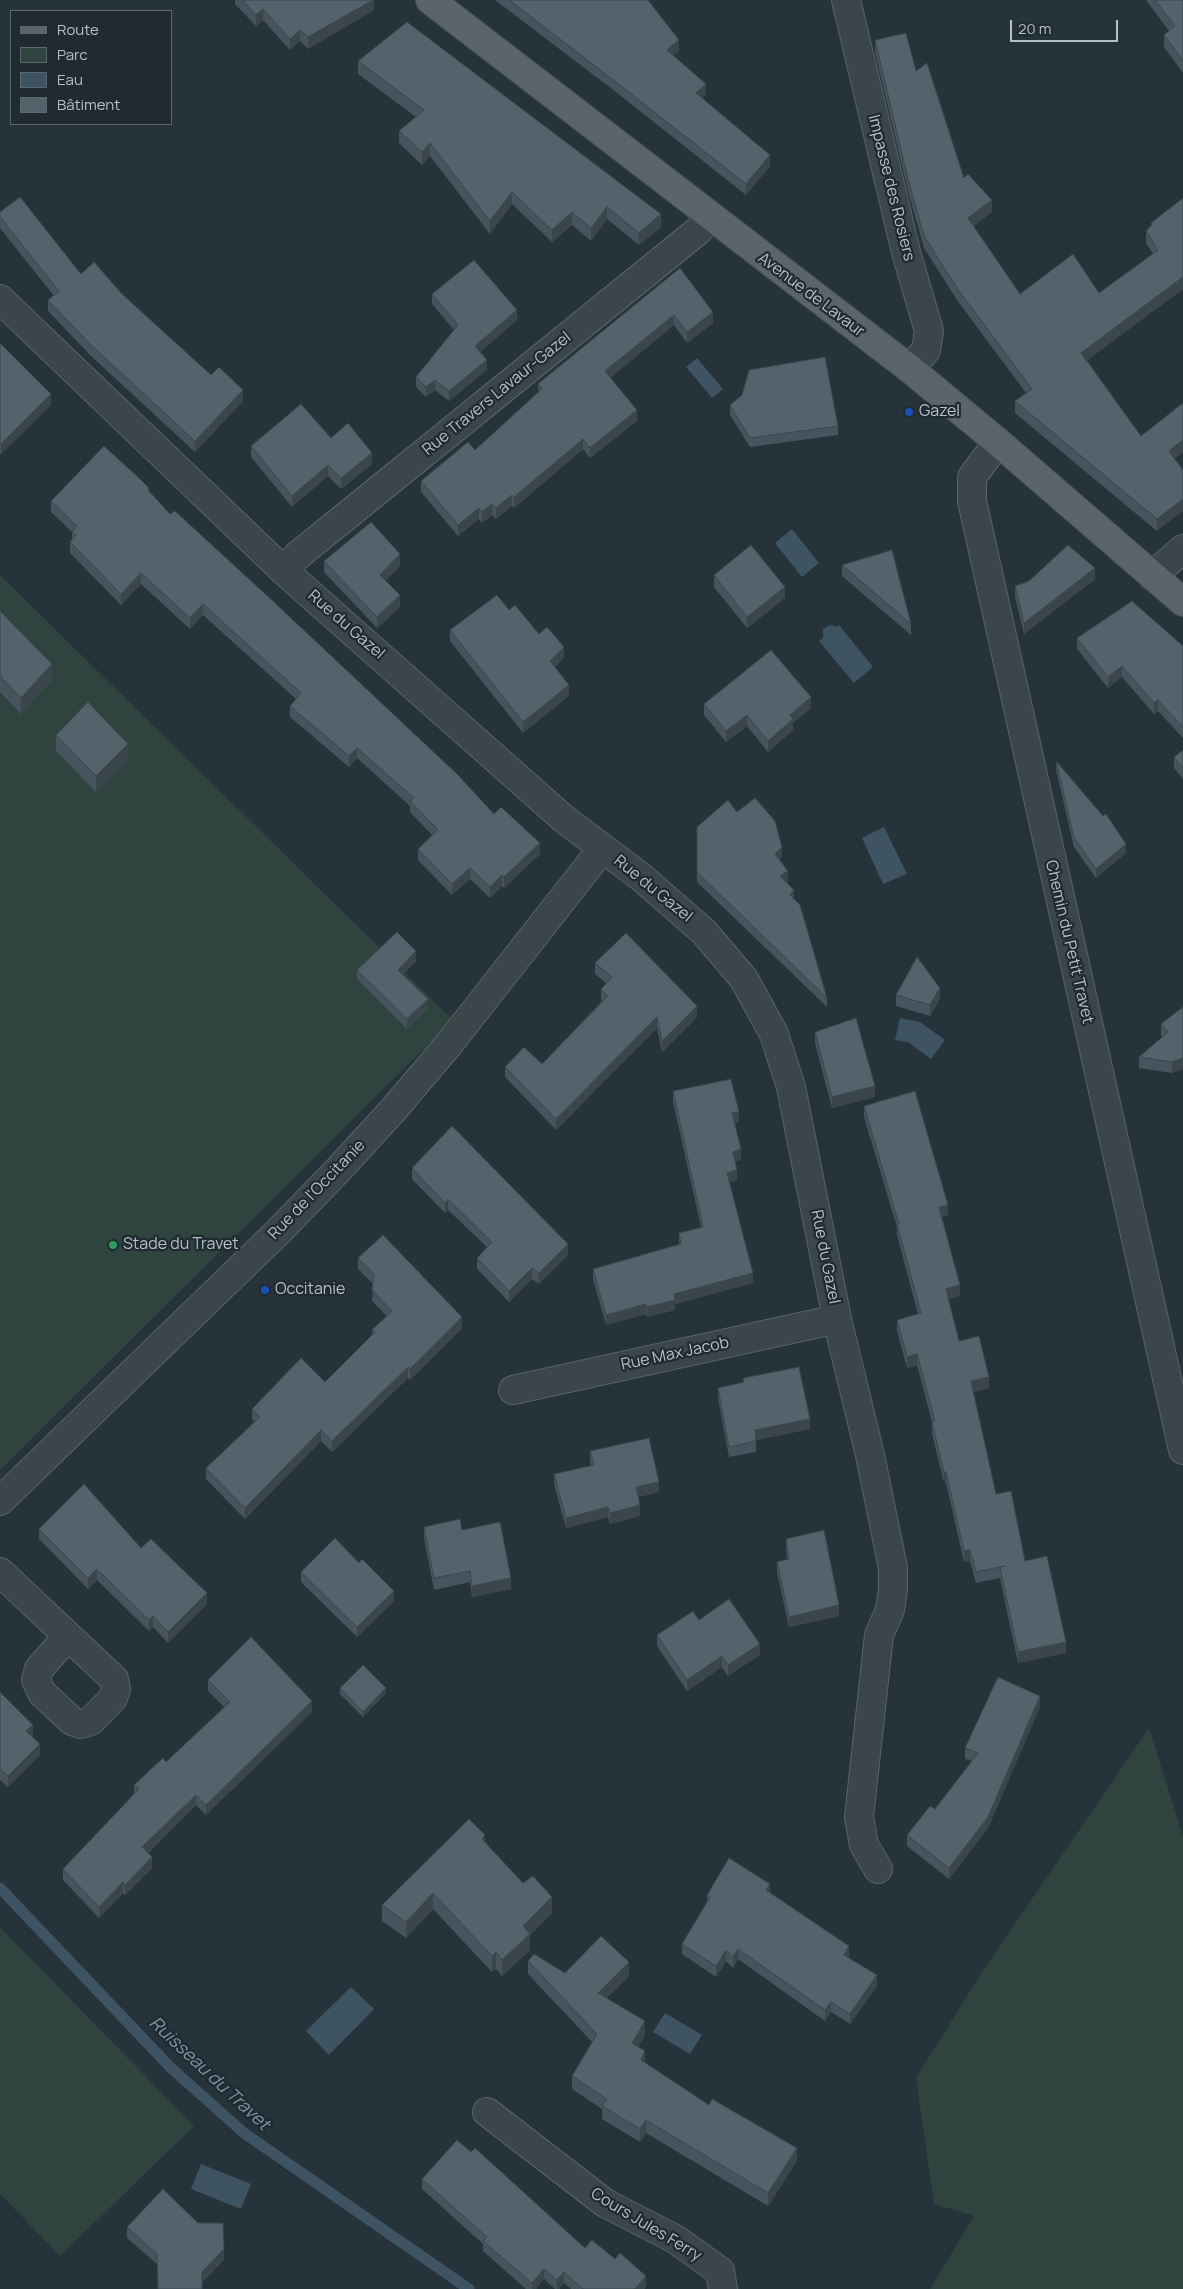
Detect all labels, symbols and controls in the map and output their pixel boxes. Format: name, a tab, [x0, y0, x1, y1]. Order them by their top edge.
legend	[10, 10, 172, 125]
scale bar	[1013, 10, 1120, 42]
text: 20 m	[1018, 18, 1051, 39]
text: Route	[57, 19, 99, 40]
text: Parc	[57, 44, 88, 65]
text: Eau	[57, 69, 83, 90]
text: Bâtiment	[57, 94, 120, 115]
street label: Impasse des Rosiers	[864, 113, 918, 263]
street label: Avenue de Lavaur	[754, 249, 868, 341]
street label: Rue Travers Lavaur-Gazel	[419, 328, 575, 460]
place label: Gazel	[919, 402, 960, 422]
marker: Gazel	[903, 406, 915, 418]
street label: Rue du Gazel	[304, 586, 388, 664]
street label: Rue du Gazel	[610, 852, 696, 926]
street label: Chemin du Petit Travet	[1041, 858, 1097, 1026]
street label: Rue de l'Occitanie	[264, 1136, 370, 1244]
street label: Rue du Gazel	[806, 1208, 844, 1306]
place label: Stade du Travet	[123, 1235, 239, 1255]
marker: Stade du Travet	[107, 1239, 119, 1251]
place label: Occitanie	[275, 1280, 345, 1300]
marker: Occitanie	[259, 1284, 271, 1296]
street label: Rue Max Jacob	[619, 1333, 731, 1375]
water label: Ruisseau du Travet	[144, 2013, 274, 2135]
street label: Cours Jules Ferry	[587, 2184, 705, 2266]

